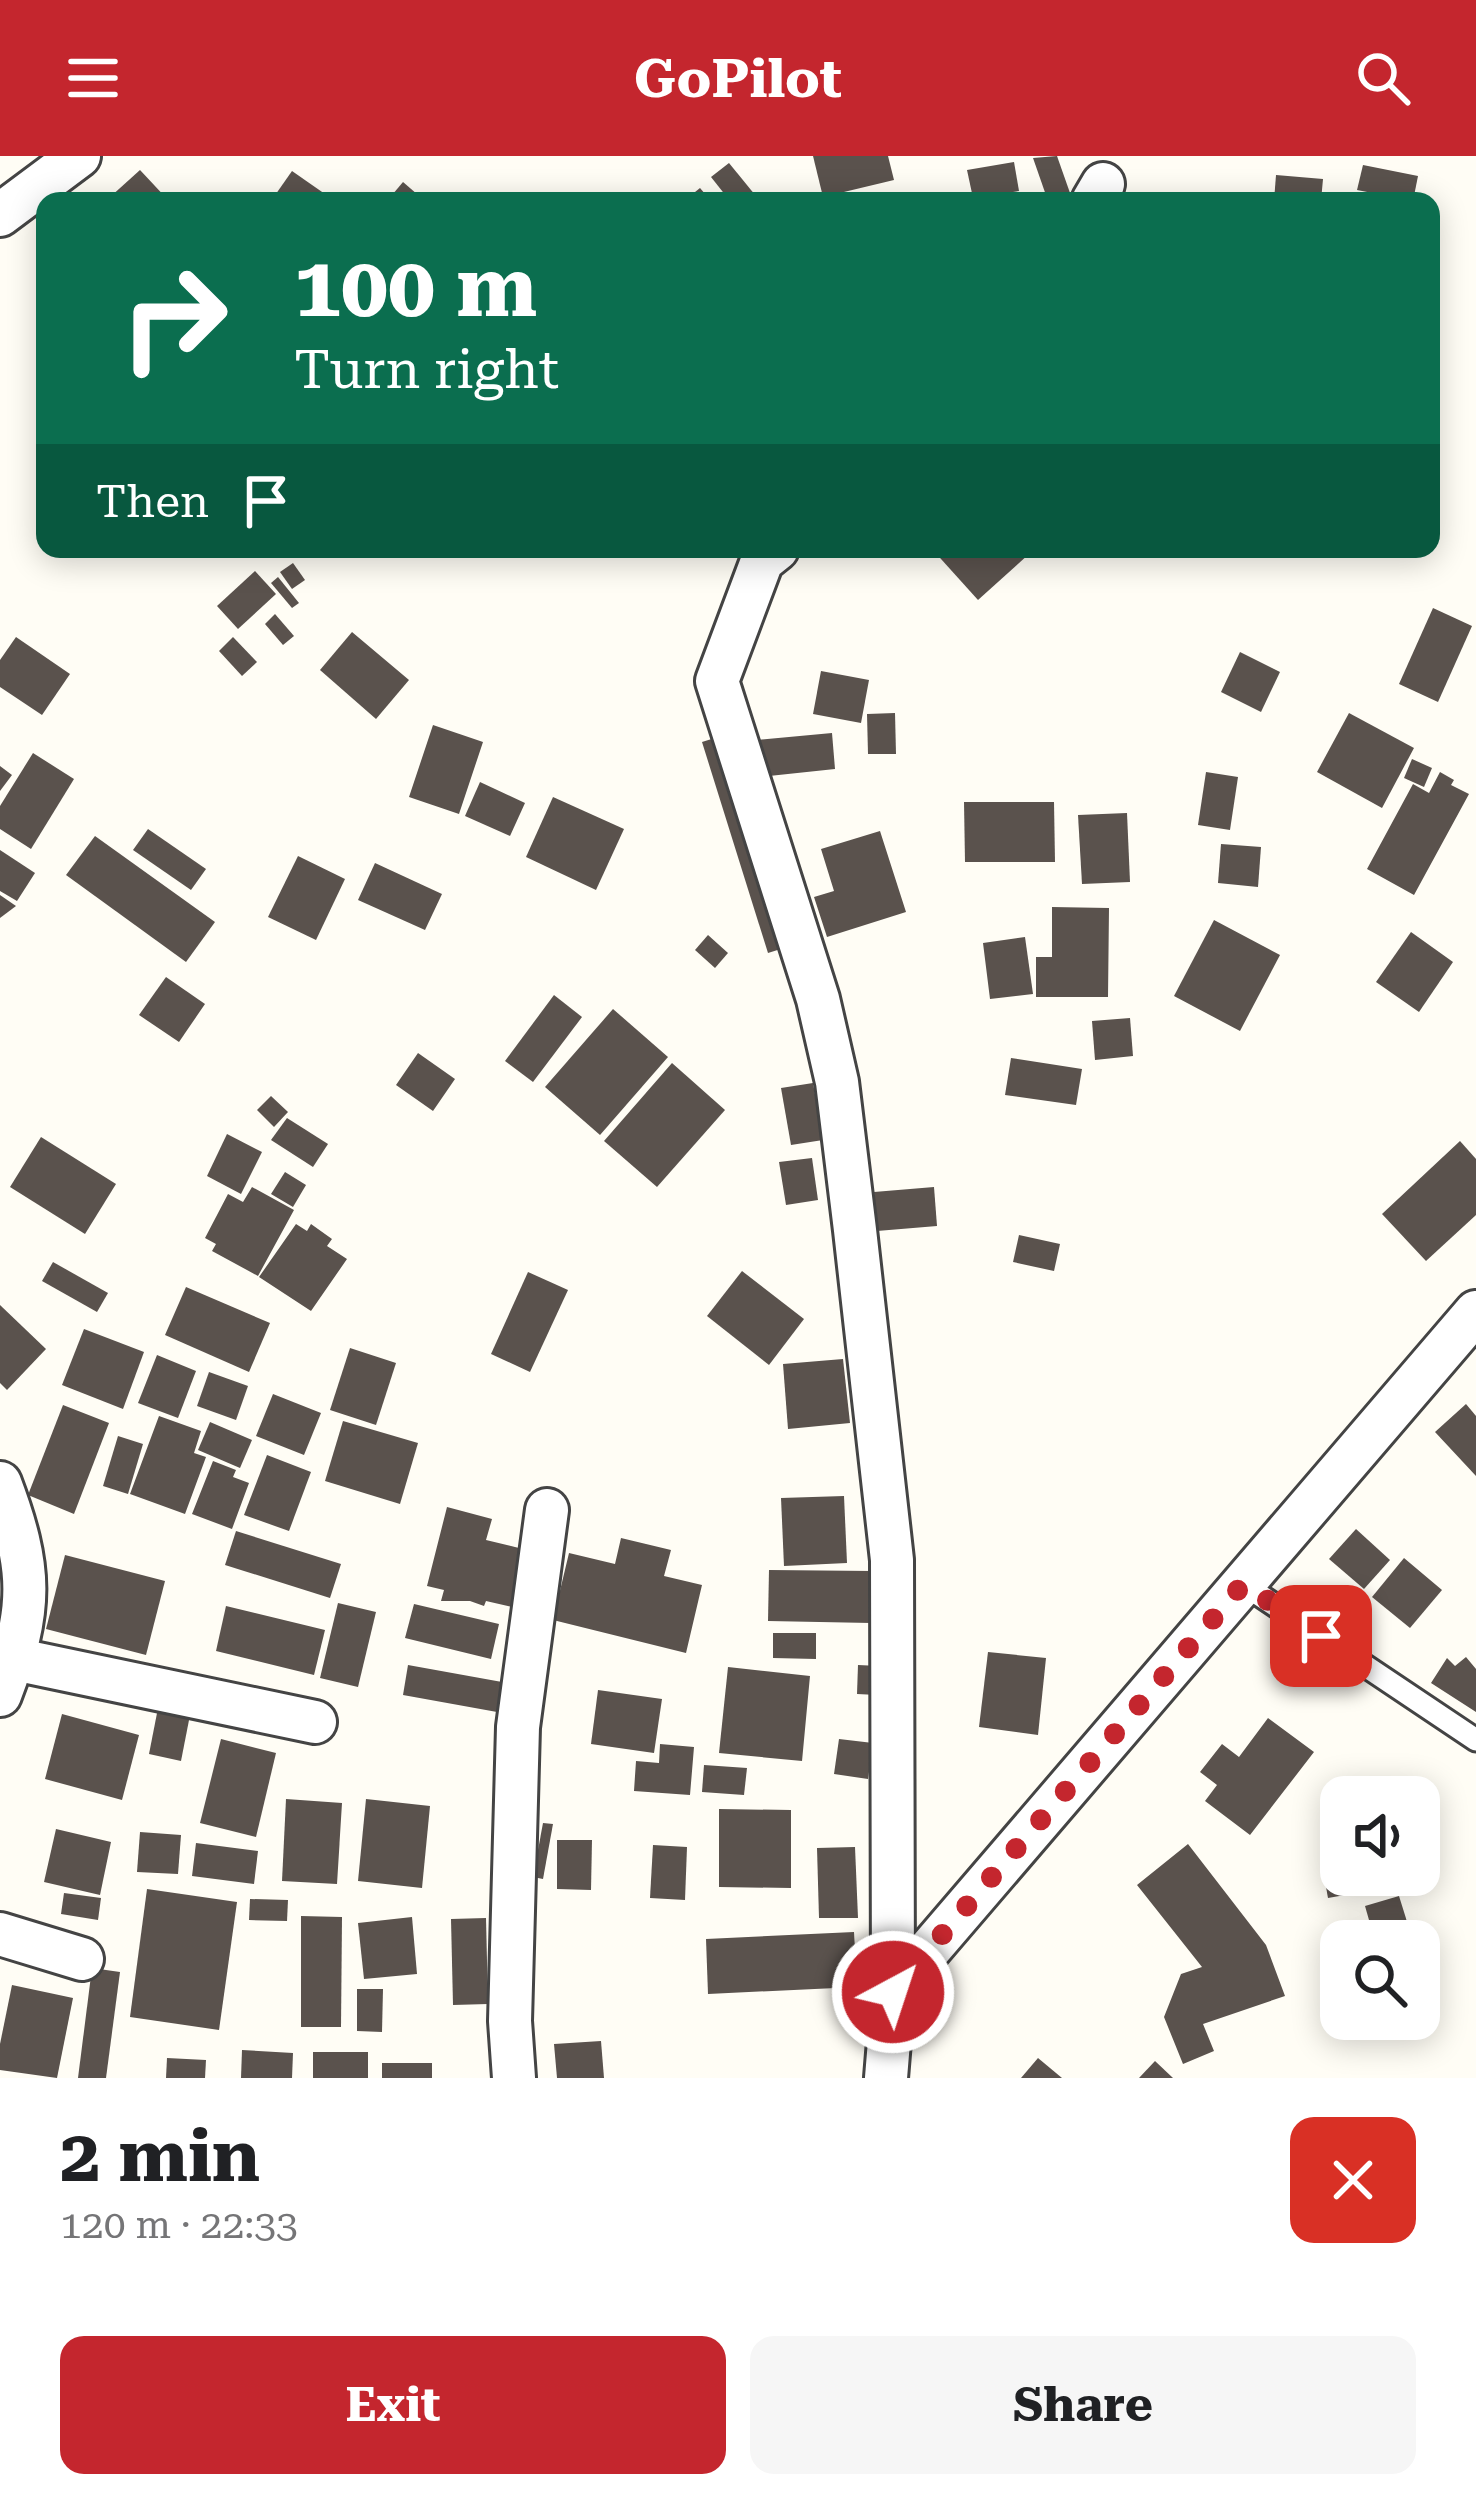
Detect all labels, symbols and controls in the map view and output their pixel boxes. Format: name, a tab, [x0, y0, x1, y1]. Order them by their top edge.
icon: menu	[60, 45, 126, 111]
icon: search	[1350, 45, 1416, 111]
text: GoPilot	[634, 47, 842, 110]
text: 100 m	[294, 238, 537, 336]
icon: right	[96, 240, 252, 396]
text: Turn right	[294, 338, 559, 401]
icon: arrive	[233, 468, 299, 534]
text: Then	[96, 475, 209, 528]
pin	[1270, 1585, 1372, 1687]
icon: arrive	[1288, 1603, 1354, 1669]
map controls	[1320, 1776, 1440, 2040]
button: sound	[1320, 1776, 1440, 1896]
button: search	[1320, 1920, 1440, 2040]
position arrow	[830, 1929, 956, 2055]
text: 2 min	[60, 2114, 260, 2199]
button: close	[1290, 2117, 1416, 2243]
text: 120 m · 22:33	[60, 2202, 298, 2248]
button: Exit	[60, 2336, 726, 2474]
button: Share	[750, 2336, 1416, 2474]

